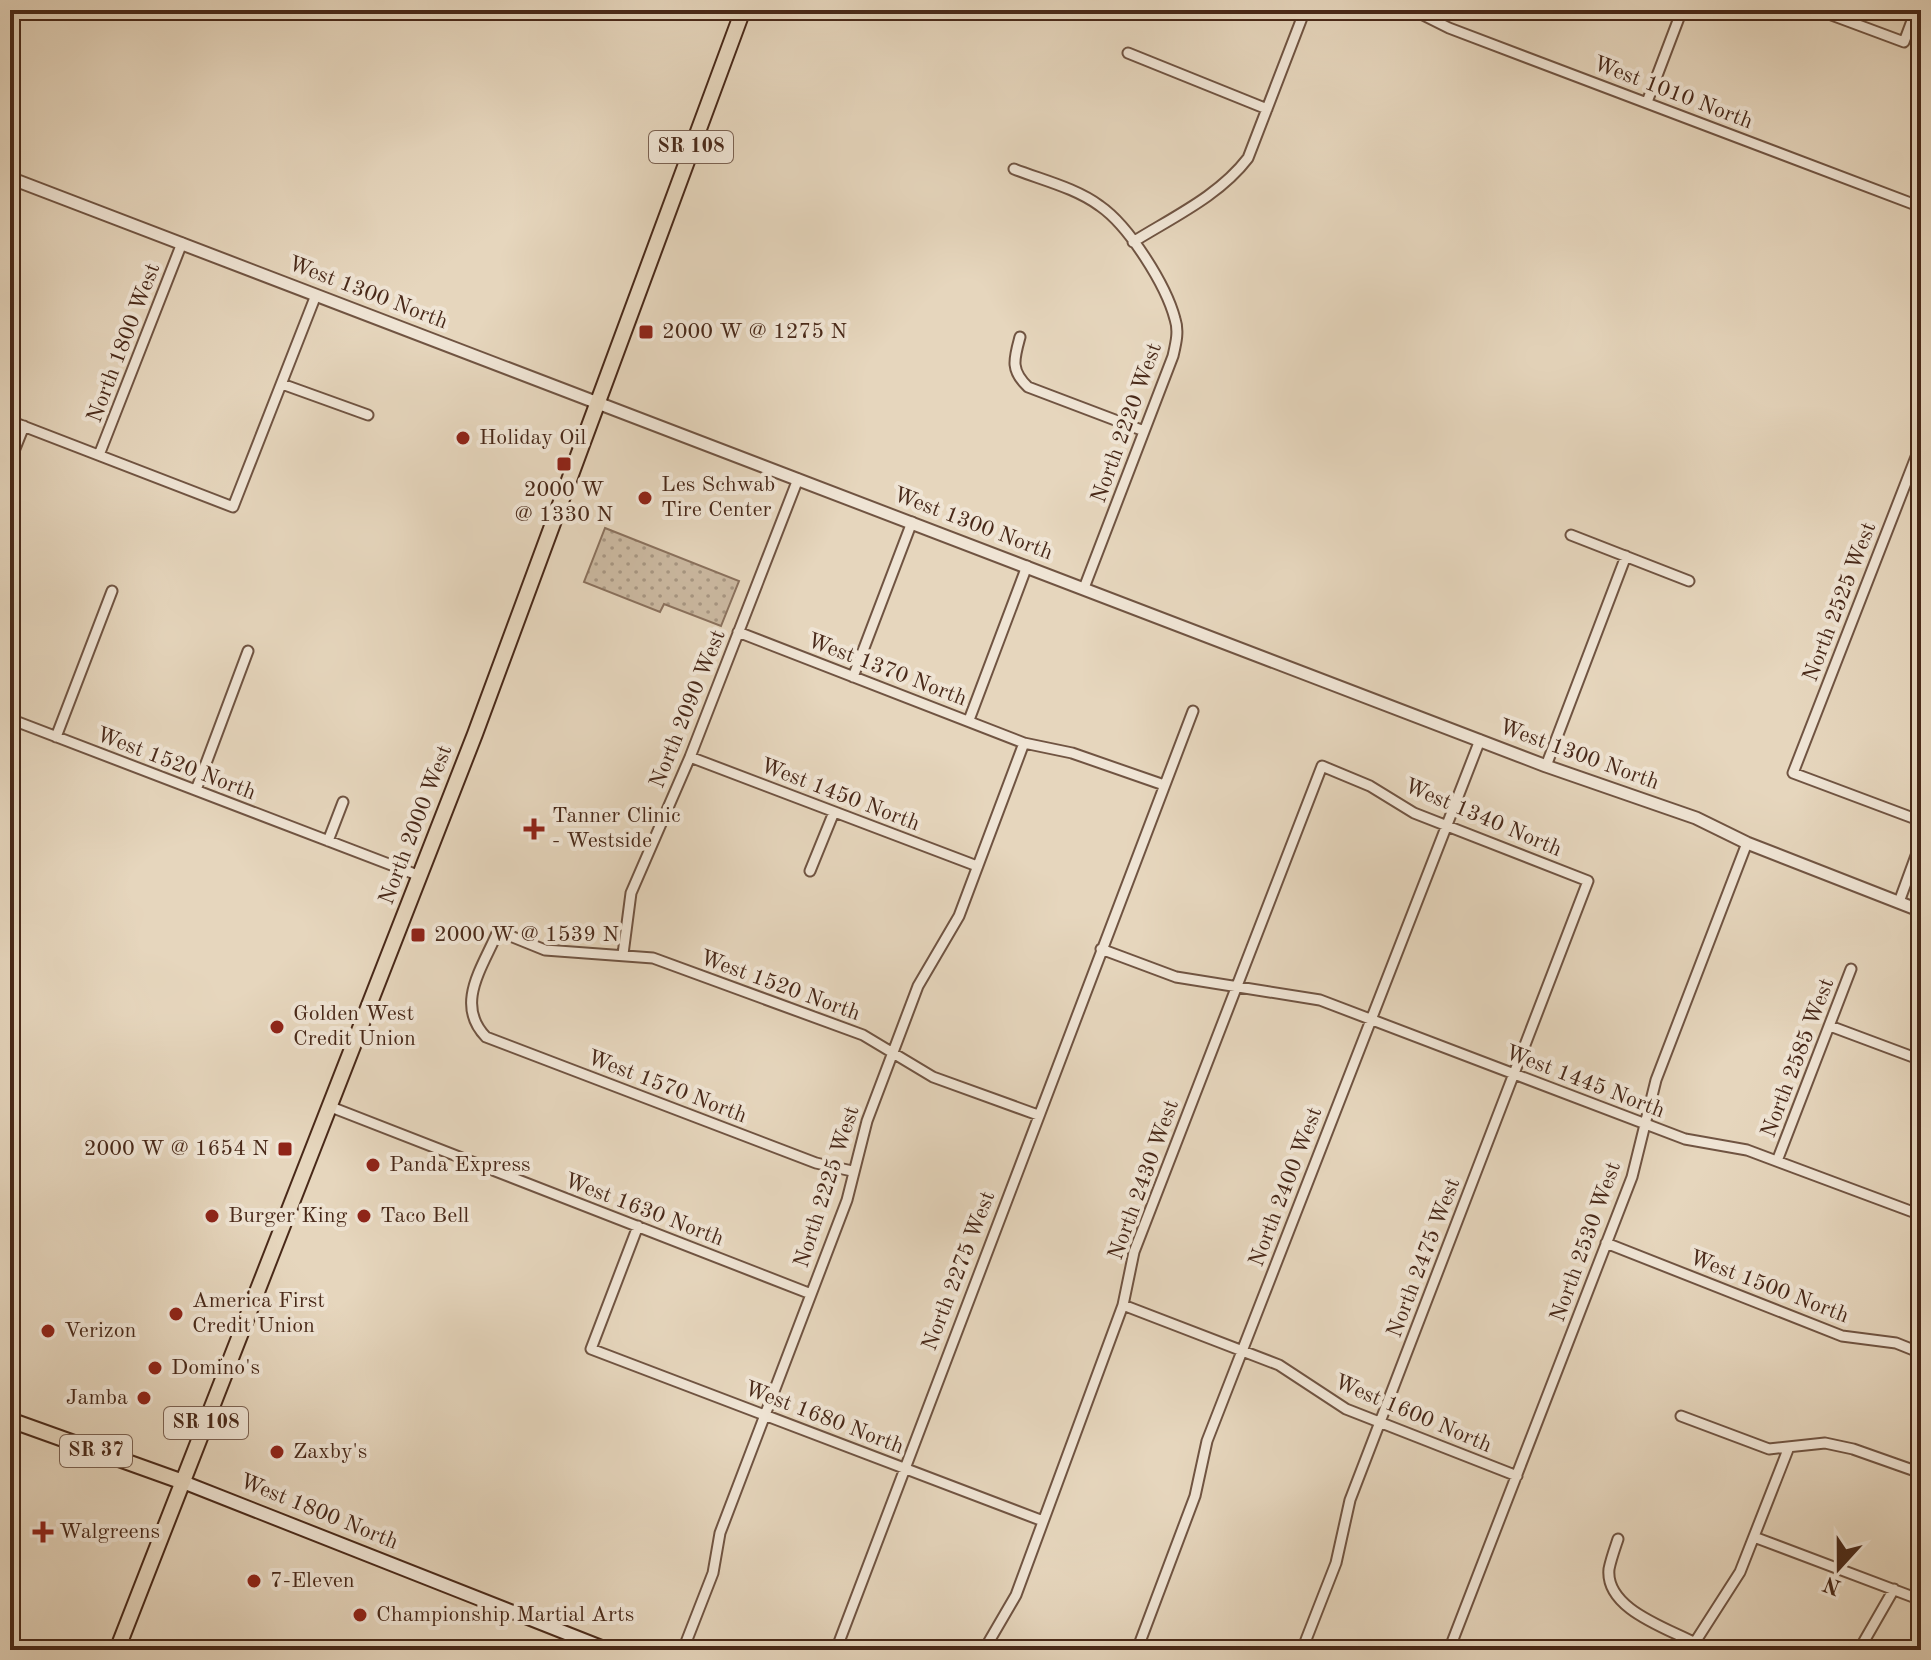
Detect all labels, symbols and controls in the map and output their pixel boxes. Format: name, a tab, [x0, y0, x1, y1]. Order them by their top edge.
street label: West 1010 North	[1590, 53, 1756, 134]
road number: SR 108	[649, 131, 733, 163]
street label: West 1300 North	[285, 253, 451, 334]
street label: North 1800 West	[84, 260, 164, 426]
place label: 2000 W @ 1275 N	[662, 321, 847, 343]
marker: 2000 W @ 1275 N	[637, 323, 655, 341]
street label: North 2220 West	[1088, 340, 1166, 506]
place label: Holiday Oil	[479, 427, 586, 449]
marker: Holiday Oil	[454, 429, 472, 447]
marker: 2000 W @ 1330 N	[555, 455, 573, 473]
place label: Les Schwab Tire Center	[661, 474, 775, 521]
place label: 2000 W @ 1330 N	[515, 479, 613, 526]
street label: West 1300 North	[890, 484, 1056, 565]
marker: Les Schwab Tire Center	[636, 489, 654, 507]
street label: North 2525 West	[1800, 519, 1880, 685]
street label: North 2090 West	[646, 627, 730, 791]
street label: West 1370 North	[804, 630, 970, 711]
street label: West 1300 North	[1496, 716, 1662, 794]
street label: West 1520 North	[93, 724, 259, 805]
street label: North 2000 West	[376, 742, 456, 908]
street label: West 1450 North	[757, 755, 923, 836]
street label: West 1340 North	[1401, 775, 1565, 861]
place label: Tanner Clinic - Westside	[552, 805, 681, 852]
marker: Tanner Clinic - Westside	[523, 818, 545, 840]
place label: 2000 W @ 1539 N	[434, 924, 619, 946]
marker: 2000 W @ 1539 N	[409, 926, 427, 944]
street label: West 1520 North	[697, 947, 863, 1025]
street label: North 2585 West	[1758, 975, 1838, 1141]
place label: Golden West Credit Union	[293, 1003, 416, 1050]
marker: Golden West Credit Union	[268, 1018, 286, 1036]
street label: West 1445 North	[1502, 1042, 1668, 1123]
street label: West 1570 North	[584, 1047, 750, 1128]
street label: North 2430 West	[1105, 1097, 1183, 1263]
street label: North 2225 West	[790, 1103, 864, 1271]
street label: North 2400 West	[1246, 1104, 1326, 1270]
place label: 2000 W @ 1654 N	[84, 1138, 269, 1160]
marker: 2000 W @ 1654 N	[276, 1140, 294, 1158]
place label: Panda Express	[389, 1154, 531, 1176]
marker: Panda Express	[364, 1156, 382, 1174]
street label: North 2530 West	[1547, 1159, 1625, 1325]
street label: West 1630 North	[561, 1170, 727, 1251]
street label: North 2475 West	[1384, 1175, 1464, 1341]
street label: North 2275 West	[919, 1188, 999, 1354]
place label: Burger King	[228, 1205, 348, 1227]
place label: Taco Bell	[380, 1205, 469, 1227]
marker: Burger King	[203, 1207, 221, 1225]
marker: Taco Bell	[355, 1207, 373, 1225]
street label: West 1500 North	[1686, 1247, 1852, 1328]
place label: America First Credit Union	[192, 1290, 325, 1337]
marker: America First Credit Union	[167, 1305, 185, 1323]
place label: Verizon	[64, 1320, 137, 1342]
marker: Verizon	[39, 1322, 57, 1340]
place label: Domino's	[171, 1357, 260, 1379]
marker: Domino's	[146, 1359, 164, 1377]
street label: West 1600 North	[1331, 1371, 1495, 1457]
street label: West 1680 North	[741, 1378, 907, 1459]
place label: Jamba	[66, 1387, 128, 1409]
marker: Jamba	[135, 1389, 153, 1407]
road number: SR 108	[164, 1407, 248, 1439]
road number: SR 37	[60, 1435, 132, 1467]
place label: Zaxby's	[293, 1441, 367, 1463]
marker: Zaxby's	[268, 1443, 286, 1461]
street label: West 1800 North	[237, 1470, 401, 1554]
place label: Walgreens	[59, 1521, 160, 1543]
marker: Walgreens	[34, 1523, 52, 1541]
north arrow	[1799, 1528, 1879, 1608]
place label: 7-Eleven	[270, 1570, 355, 1592]
text: N	[1821, 1571, 1844, 1598]
marker: 7-Eleven	[245, 1572, 263, 1590]
place label: Championship Martial Arts	[376, 1604, 634, 1626]
marker: Championship Martial Arts	[351, 1606, 369, 1624]

